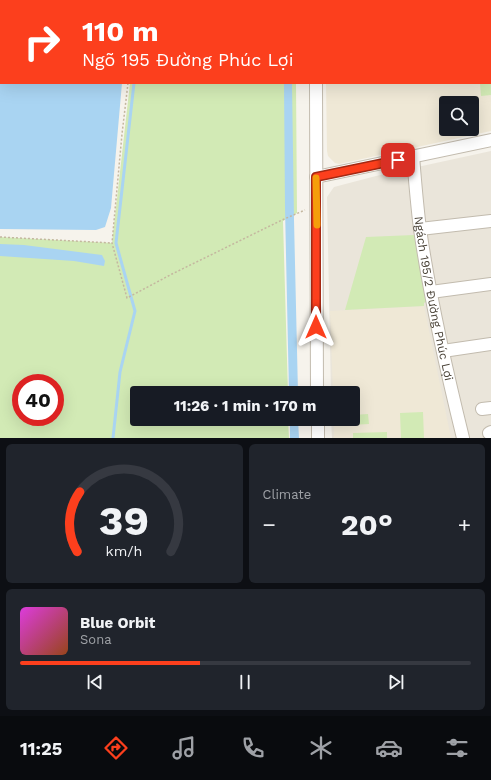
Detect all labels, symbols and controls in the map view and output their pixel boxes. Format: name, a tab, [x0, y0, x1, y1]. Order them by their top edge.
text: 110 m	[82, 15, 159, 48]
icon: right	[16, 16, 68, 68]
text: Ngõ 195 Đường Phúc Lợi	[82, 49, 293, 70]
map controls	[439, 96, 479, 136]
button: search	[439, 96, 479, 136]
pin	[381, 143, 415, 177]
icon: arrive	[387, 149, 409, 171]
street label: Ngách 195/2 Đường Phúc Lợi	[412, 215, 456, 382]
position arrow	[295, 306, 337, 348]
speed limit sign: 40	[12, 374, 64, 426]
text: 11:26 · 1 min · 170 m	[174, 397, 316, 415]
text: Climate	[263, 487, 311, 502]
text: 39	[99, 495, 149, 544]
text: 20°	[341, 507, 393, 542]
text: −	[263, 512, 276, 537]
text: +	[458, 512, 471, 537]
text: km/h	[106, 542, 143, 558]
text: Blue Orbit	[80, 614, 155, 632]
text: Sona	[80, 632, 112, 647]
icon: previous	[84, 671, 106, 693]
icon: pause	[234, 671, 256, 693]
icon: next	[385, 671, 407, 693]
icon: directions	[102, 734, 130, 762]
icon: music	[170, 734, 198, 762]
icon: phone	[239, 734, 267, 762]
icon: climate	[307, 734, 335, 762]
icon: car	[375, 734, 403, 762]
icon: filters	[443, 734, 471, 762]
text: 11:25	[20, 738, 62, 759]

